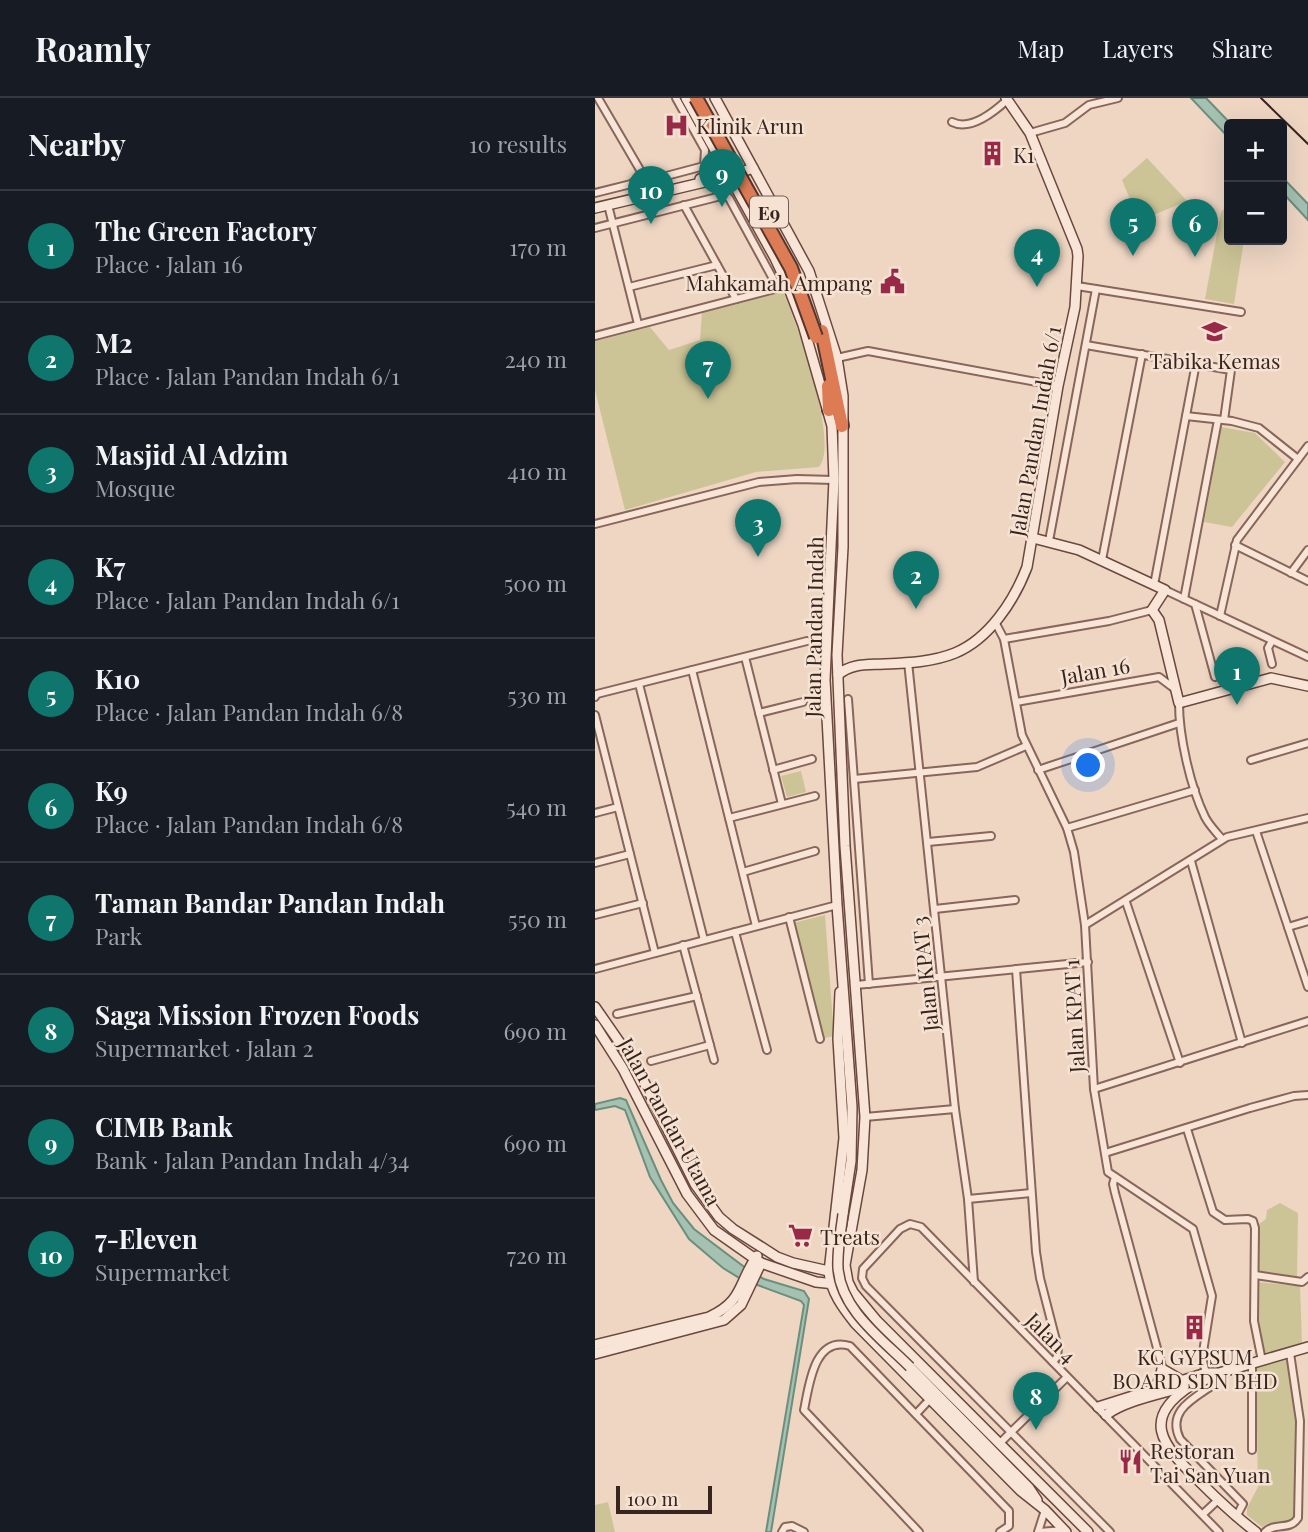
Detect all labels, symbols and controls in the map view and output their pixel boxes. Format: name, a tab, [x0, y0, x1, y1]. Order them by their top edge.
text: Roamly	[35, 26, 151, 70]
text: Map	[1018, 32, 1064, 64]
text: Layers	[1102, 32, 1174, 64]
text: Share	[1212, 32, 1273, 64]
hospital icon: Klinik Arun	[662, 111, 690, 139]
place label: Klinik Arun	[696, 111, 804, 139]
map controls	[1224, 119, 1287, 245]
button: +	[1224, 119, 1287, 182]
text: Nearby	[28, 124, 126, 164]
text: 10 results	[469, 128, 567, 159]
building icon: K1	[979, 140, 1007, 168]
place label: K1	[1013, 140, 1035, 168]
pin: 9	[699, 149, 745, 207]
pin: 10	[628, 166, 674, 224]
button: −	[1224, 182, 1287, 245]
road number: E9	[750, 196, 788, 228]
pin: 5	[1110, 198, 1156, 256]
pin: 6	[1172, 199, 1218, 257]
text: The Green Factory	[95, 213, 317, 248]
pin: 4	[1014, 229, 1060, 287]
text: 1	[47, 231, 55, 262]
text: 170 m	[509, 231, 567, 262]
text: Place · Jalan 16	[95, 248, 243, 279]
place label: Mahkamah Ampang	[685, 268, 872, 296]
public building icon: Mahkamah Ampang	[878, 268, 906, 296]
school or university icon: Tabika Kemas	[1201, 317, 1229, 345]
street label: Jalan Pandan Indah 6/1	[1002, 323, 1066, 539]
text: M2	[95, 325, 133, 360]
pin: 7	[685, 341, 731, 399]
text: 2	[45, 343, 57, 374]
text: 240 m	[505, 343, 567, 374]
place label: Tabika Kemas	[1150, 346, 1280, 374]
text: Place · Jalan Pandan Indah 6/1	[95, 360, 400, 391]
text: Masjid Al Adzim	[95, 437, 288, 472]
text: 3	[45, 455, 57, 486]
text: 410 m	[507, 455, 567, 486]
text: Mosque	[95, 472, 175, 503]
pin: 3	[735, 499, 781, 557]
street label: Jalan Pandan Indah	[797, 535, 829, 719]
text: K7	[95, 549, 125, 584]
pin: 2	[893, 551, 939, 609]
text: 4	[45, 567, 57, 598]
text: 500 m	[504, 567, 567, 598]
text: Place · Jalan Pandan Indah 6/1	[95, 584, 400, 615]
pin: 1	[1214, 647, 1260, 705]
street label: Jalan 16	[1057, 650, 1132, 690]
text: K10	[95, 661, 140, 696]
text: 5	[46, 679, 56, 710]
text: 530 m	[507, 679, 567, 710]
text: Place · Jalan Pandan Indah 6/8	[95, 696, 403, 727]
your location	[1071, 748, 1105, 782]
text: K9	[95, 773, 128, 808]
text: 6	[45, 791, 57, 822]
text: 540 m	[506, 791, 567, 822]
text: Place · Jalan Pandan Indah 6/8	[95, 808, 403, 839]
text: Taman Bandar Pandan Indah	[95, 885, 445, 920]
text: 7	[46, 903, 56, 934]
text: 550 m	[508, 903, 567, 934]
street label: Jalan KPAT 3	[904, 915, 944, 1034]
text: Park	[95, 920, 142, 951]
street label: Jalan KPAT 1	[1056, 958, 1090, 1075]
text: Saga Mission Frozen Foods	[95, 997, 419, 1032]
text: 8	[45, 1015, 57, 1046]
text: 690 m	[503, 1015, 567, 1046]
street label: Jalan Pandan Utama	[613, 1031, 729, 1210]
text: Supermarket · Jalan 2	[95, 1032, 314, 1063]
text: CIMB Bank	[95, 1109, 233, 1144]
text: 9	[45, 1127, 57, 1158]
text: 690 m	[503, 1127, 567, 1158]
text: Bank · Jalan Pandan Indah 4/34	[95, 1144, 409, 1175]
text: 7-Eleven	[95, 1221, 198, 1256]
supermarket icon: Treats	[786, 1222, 814, 1250]
place label: Treats	[820, 1222, 880, 1250]
text: 10	[39, 1239, 63, 1270]
text: 720 m	[507, 1239, 567, 1270]
text: Supermarket	[95, 1256, 229, 1287]
street label: Jalan 4	[1020, 1305, 1083, 1368]
building icon: KC GYPSUM BOARD SDN BHD	[1181, 1313, 1209, 1341]
place label: KC GYPSUM BOARD SDN BHD	[1112, 1342, 1278, 1394]
pin: 8	[1013, 1372, 1059, 1430]
place label: Restoran Tai San Yuan	[1150, 1436, 1271, 1488]
restaurant icon: Restoran Tai San Yuan	[1116, 1448, 1144, 1476]
scale bar	[616, 1483, 712, 1515]
text: 100 m	[627, 1485, 678, 1511]

